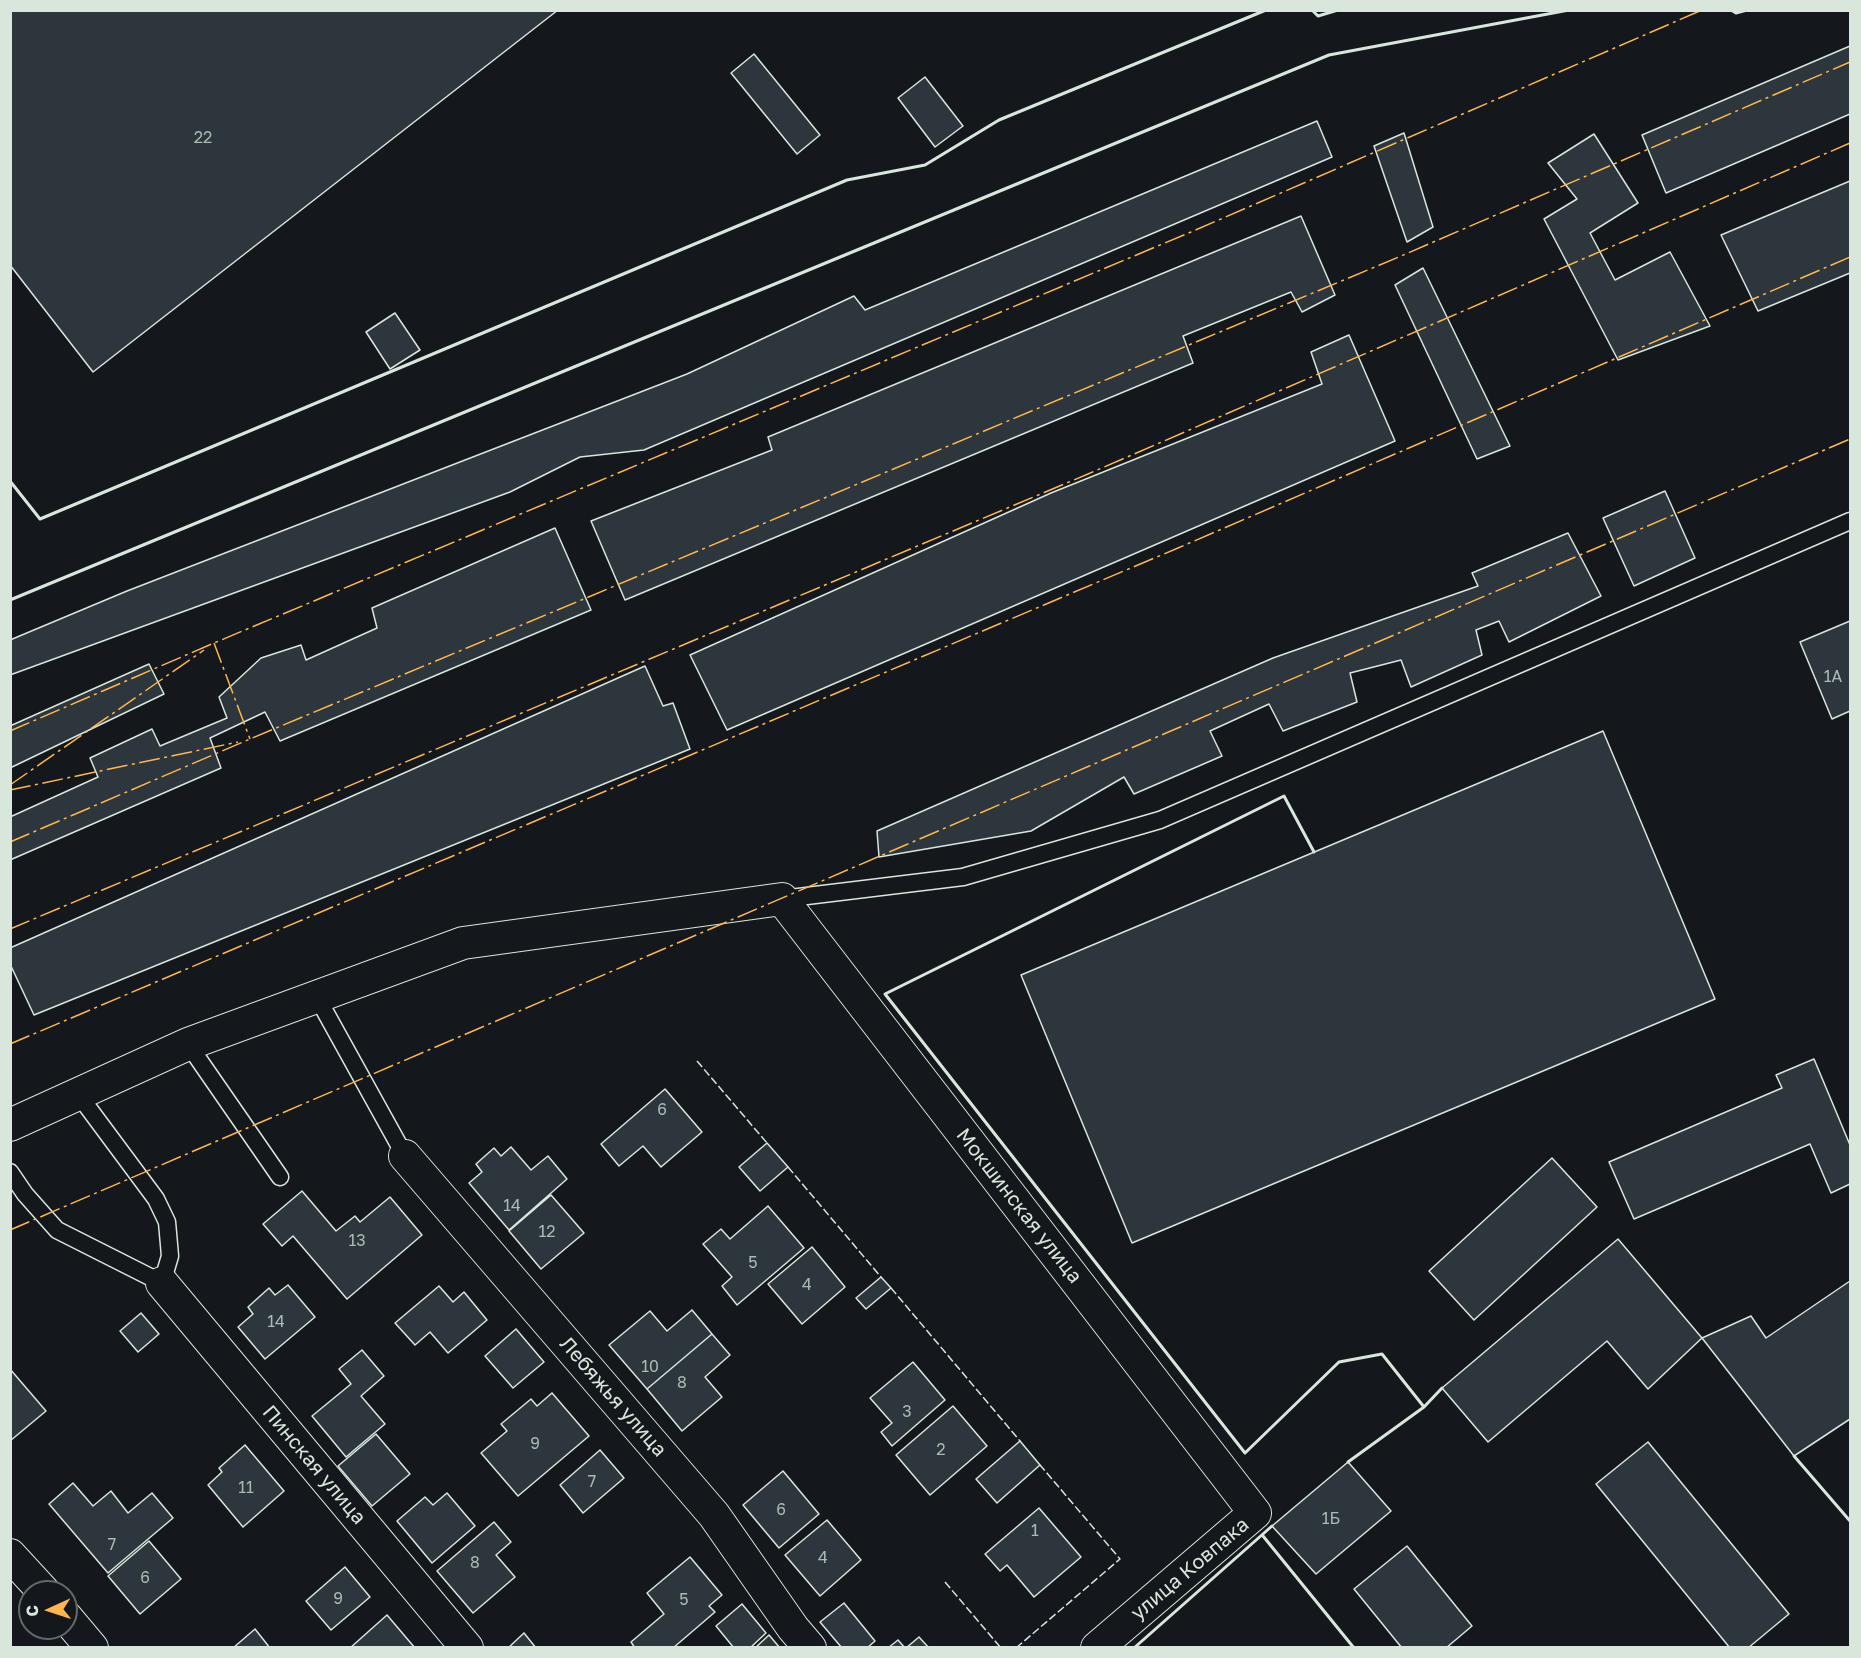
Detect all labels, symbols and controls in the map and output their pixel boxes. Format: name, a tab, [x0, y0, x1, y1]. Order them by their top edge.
house number: 22	[194, 128, 212, 148]
house number: 1А	[1824, 667, 1842, 687]
house number: 6	[657, 1100, 667, 1120]
street label: Мокшинская улица	[951, 1124, 1087, 1288]
house number: 14	[503, 1196, 521, 1216]
house number: 12	[538, 1222, 556, 1242]
house number: 13	[348, 1231, 366, 1251]
house number: 5	[748, 1253, 758, 1273]
house number: 4	[802, 1275, 812, 1295]
house number: 14	[267, 1312, 285, 1332]
street label: Лебяжья улица	[555, 1332, 671, 1462]
house number: 10	[641, 1357, 659, 1377]
house number: 8	[677, 1373, 687, 1393]
street label: Пинская улица	[257, 1401, 371, 1529]
house number: 3	[902, 1402, 912, 1422]
house number: 9	[530, 1434, 540, 1454]
house number: 2	[936, 1440, 946, 1460]
house number: 7	[588, 1472, 596, 1492]
house number: 11	[238, 1478, 254, 1498]
house number: 6	[776, 1500, 786, 1520]
house number: 1Б	[1322, 1509, 1340, 1529]
street label: улица Ковпака	[1126, 1513, 1254, 1625]
house number: 1	[1031, 1521, 1039, 1541]
house number: 7	[108, 1535, 116, 1555]
house number: 4	[818, 1548, 828, 1568]
house number: 8	[470, 1553, 480, 1573]
house number: 6	[140, 1568, 150, 1588]
north arrow	[18, 1580, 78, 1640]
house number: 9	[333, 1589, 343, 1609]
house number: 5	[679, 1590, 689, 1610]
text: С	[22, 1605, 42, 1617]

